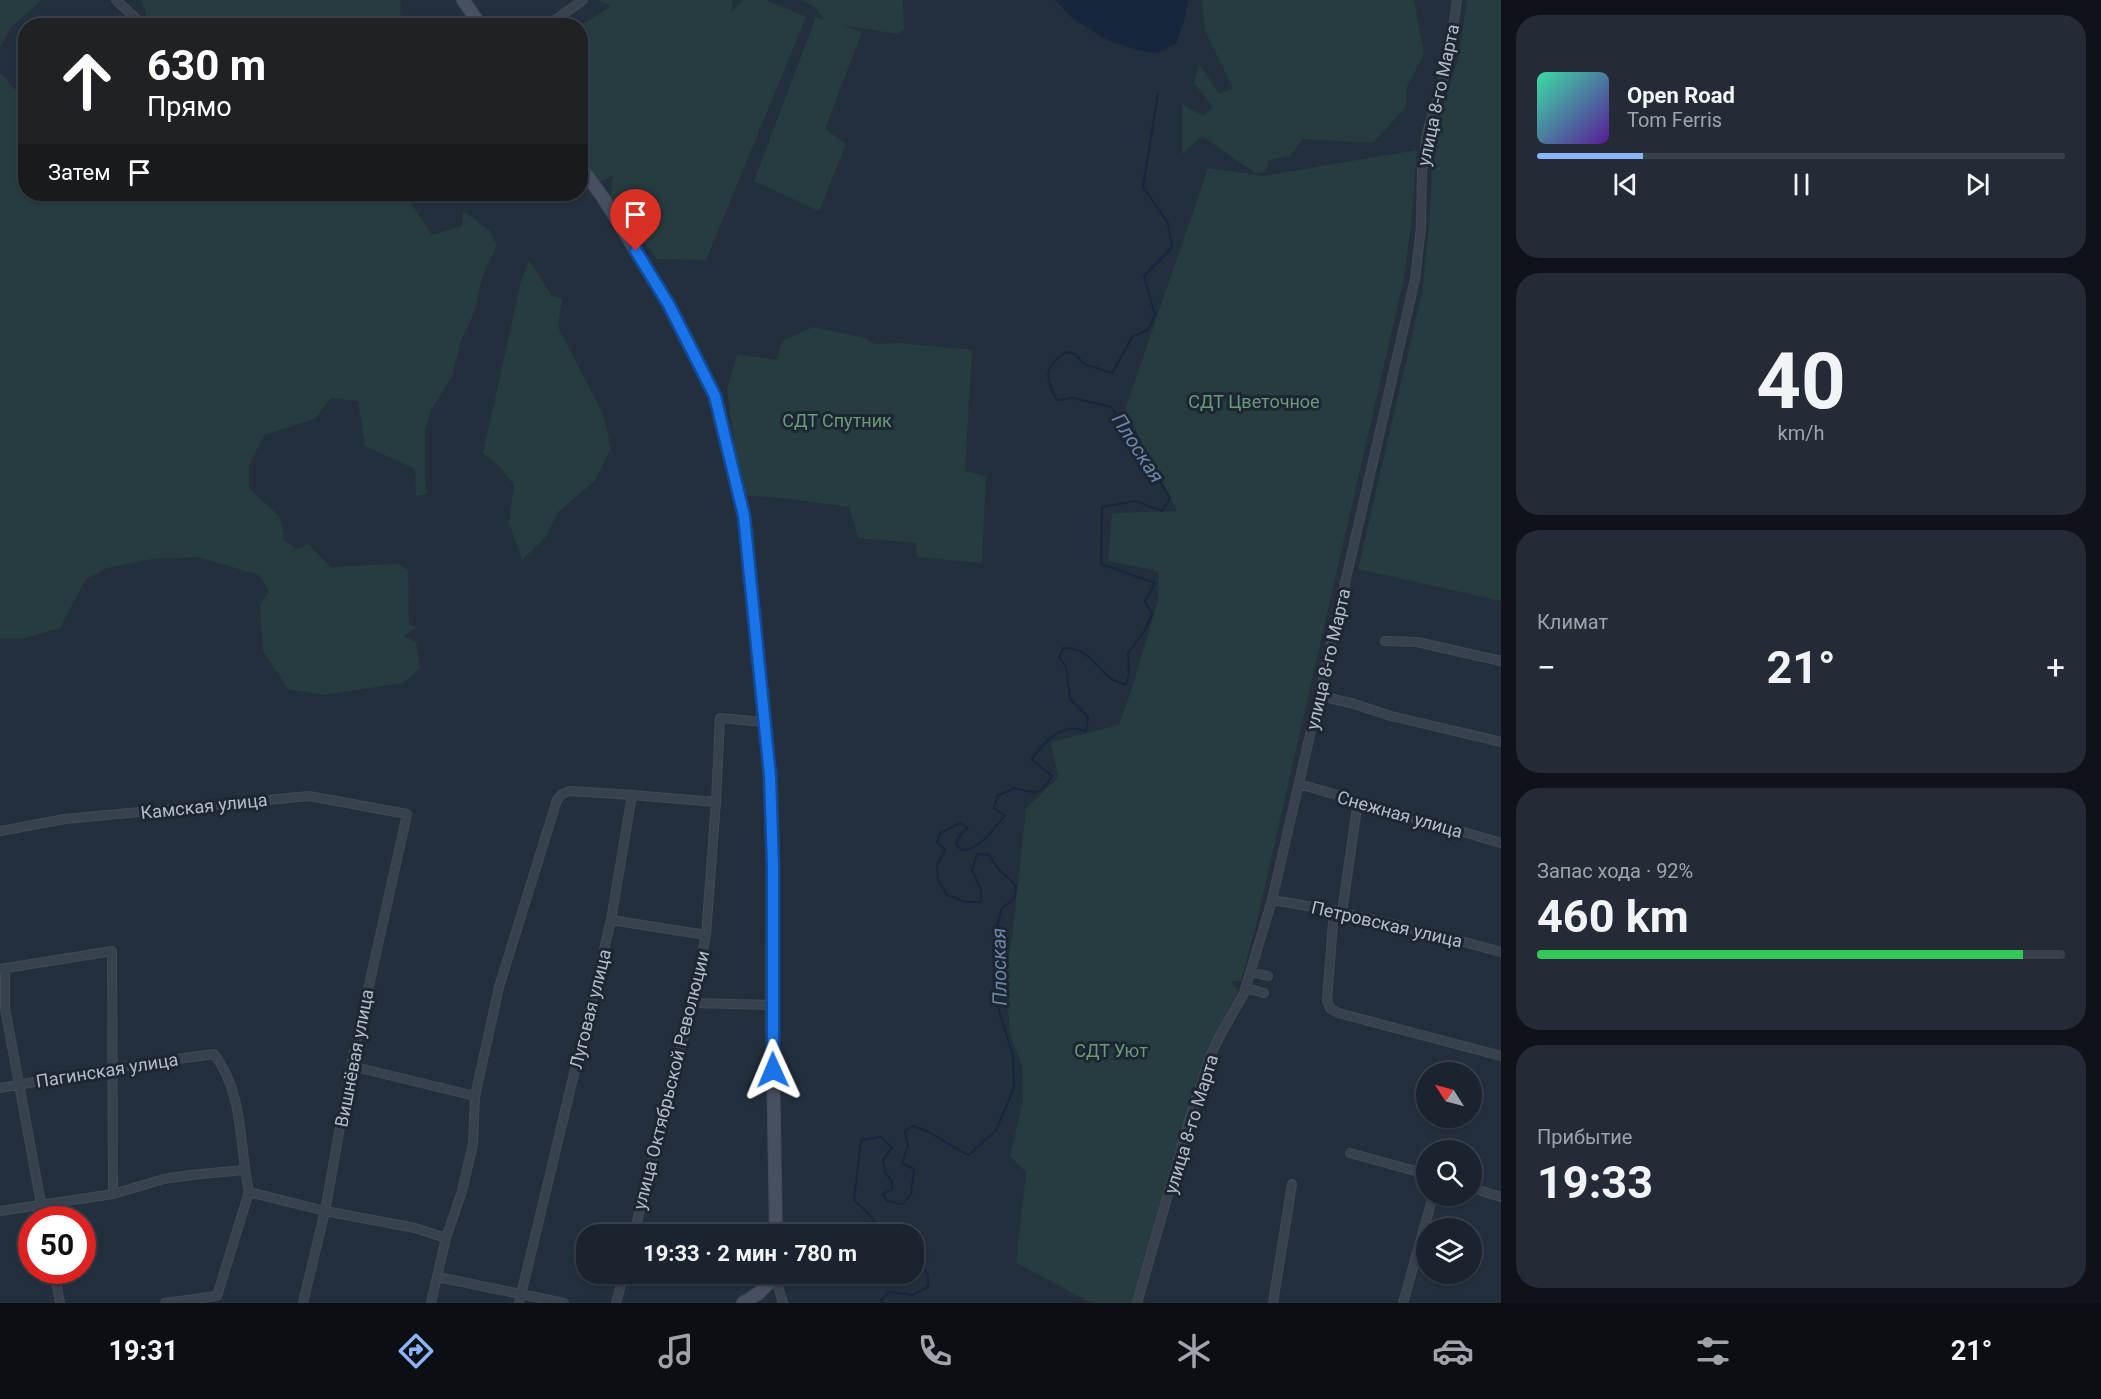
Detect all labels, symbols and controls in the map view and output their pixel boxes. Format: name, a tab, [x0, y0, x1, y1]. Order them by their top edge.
street label: улица 8-го Марта	[1413, 22, 1463, 168]
text: 630 m	[147, 41, 266, 90]
icon: ahead	[48, 42, 126, 120]
text: Open Road	[1627, 83, 1735, 108]
text: Прямо	[147, 91, 232, 123]
text: Tom Ferris	[1627, 108, 1722, 132]
icon: arrive	[123, 156, 156, 189]
text: Затем	[48, 160, 111, 185]
icon: previous	[1609, 168, 1642, 201]
icon: pause	[1785, 168, 1818, 201]
icon: next	[1961, 168, 1994, 201]
pin	[610, 189, 661, 251]
icon: arrive	[619, 198, 652, 231]
text: 40	[1756, 336, 1846, 427]
park label: СДТ Цветочное	[1188, 391, 1320, 412]
water label: Плоская	[1107, 409, 1169, 487]
park label: СДТ Спутник	[782, 410, 892, 431]
text: km/h	[1778, 421, 1824, 445]
street label: улица 8-го Марта	[1302, 586, 1354, 732]
text: Климат	[1537, 610, 1608, 634]
text: 21°	[1766, 641, 1836, 694]
text: −	[1537, 648, 1556, 687]
text: +	[2046, 648, 2065, 687]
street label: Снежная улица	[1335, 786, 1465, 842]
street label: Камская улица	[140, 789, 268, 823]
text: Запас хода · 92%	[1537, 859, 1693, 883]
text: 460 km	[1537, 890, 1689, 943]
street label: Петровская улица	[1309, 896, 1465, 952]
water label: Плоская	[986, 928, 1012, 1006]
street label: Луговая улица	[565, 947, 615, 1071]
street label: улица Октябрьской Революции	[629, 948, 713, 1212]
street label: Вишнёвая улица	[330, 987, 378, 1129]
position arrow	[741, 1038, 805, 1102]
park label: СДТ Уют	[1074, 1040, 1148, 1061]
street label: Пагинская улица	[34, 1048, 180, 1092]
street label: улица 8-го Марта	[1160, 1052, 1222, 1196]
north arrow	[1416, 1062, 1482, 1128]
map controls	[1416, 1062, 1482, 1284]
text: Прибытие	[1537, 1125, 1632, 1149]
button: search	[1416, 1140, 1482, 1206]
text: 19:33	[1537, 1156, 1653, 1209]
speed limit sign: 50	[18, 1206, 96, 1284]
button: layers	[1416, 1218, 1482, 1284]
text: 19:33 · 2 мин · 780 m	[643, 1241, 857, 1266]
icon: directions	[395, 1330, 437, 1372]
icon: music	[655, 1330, 697, 1372]
icon: phone	[914, 1330, 956, 1372]
icon: climate	[1173, 1330, 1215, 1372]
icon: car	[1432, 1330, 1474, 1372]
icon: filters	[1692, 1330, 1734, 1372]
text: 19:31	[109, 1335, 178, 1367]
text: 21°	[1951, 1335, 1992, 1367]

